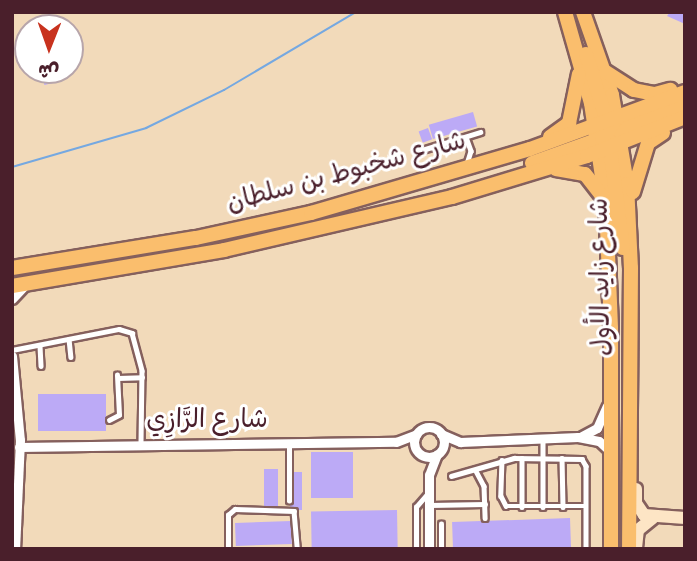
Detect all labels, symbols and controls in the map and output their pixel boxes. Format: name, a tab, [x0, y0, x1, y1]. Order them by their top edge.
north arrow	[14, 14, 84, 84]
text: ش	[38, 57, 59, 80]
street label: شارع شخبوط بن سلطان	[224, 128, 470, 222]
street label: شارع زايد الأول	[587, 198, 621, 356]
street label: شارع الرَّازِي	[146, 407, 268, 439]

